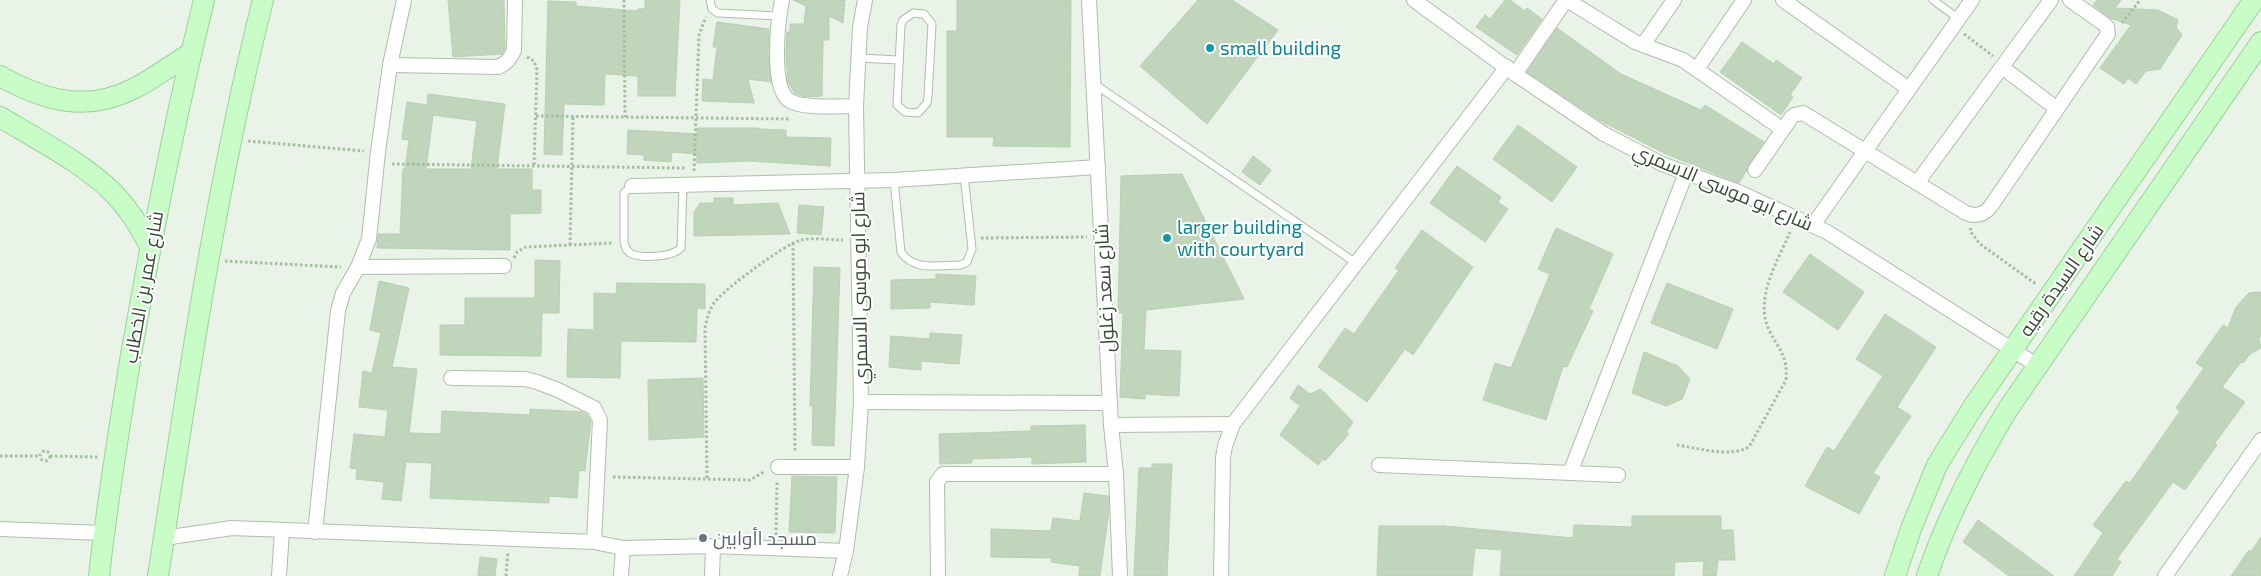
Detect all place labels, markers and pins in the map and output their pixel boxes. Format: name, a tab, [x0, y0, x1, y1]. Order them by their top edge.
place label: small building	[1220, 36, 1341, 59]
marker: small building	[1204, 42, 1216, 54]
place label: larger building with courtyard	[1177, 215, 1304, 260]
marker: larger building with courtyard	[1161, 232, 1173, 244]
place label: مسجد اأوابين	[713, 526, 817, 550]
marker: مسجد اأوابين	[697, 532, 709, 544]

